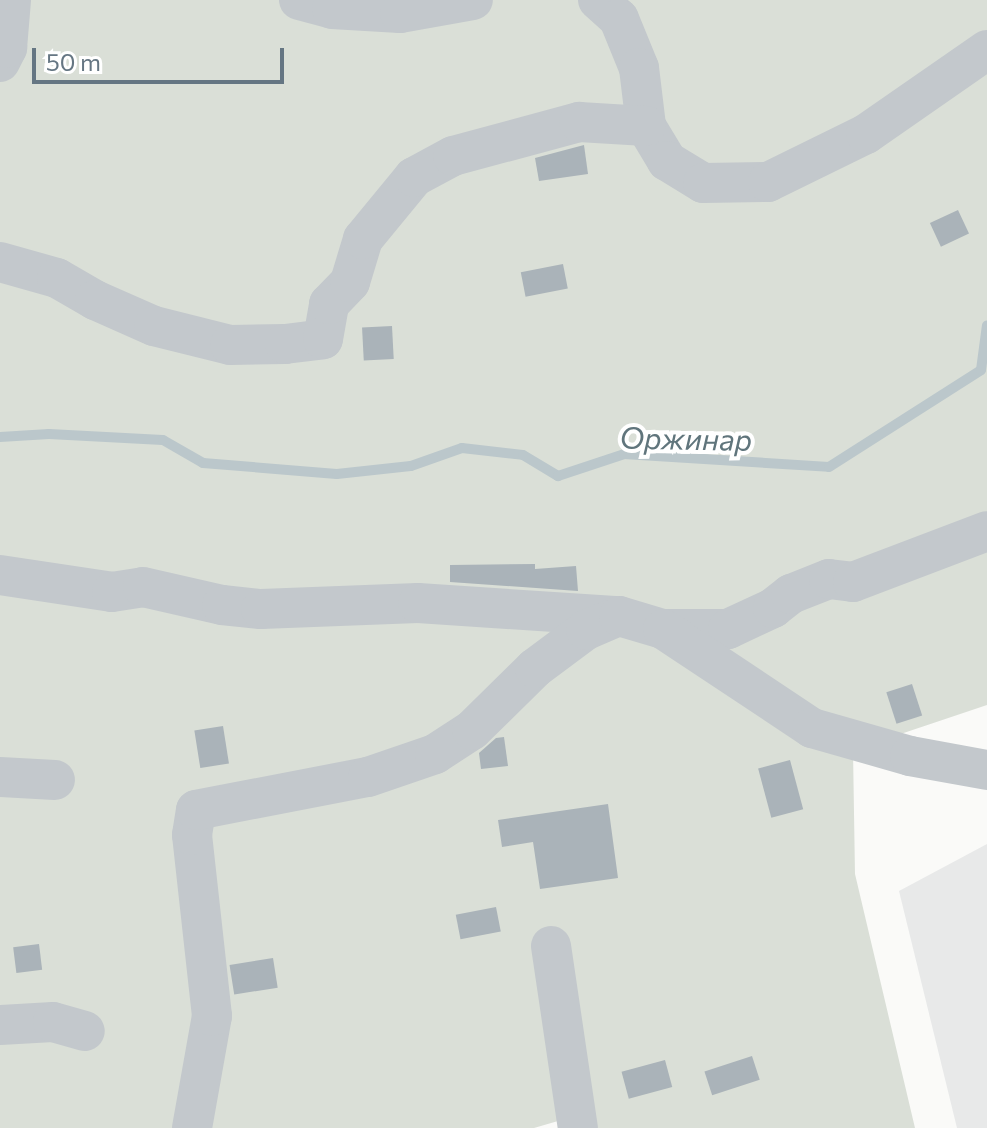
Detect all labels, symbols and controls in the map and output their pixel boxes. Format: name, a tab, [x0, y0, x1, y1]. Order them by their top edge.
scale bar	[36, 32, 288, 82]
text: 50 m	[46, 47, 101, 76]
water label: Оржинар	[619, 419, 753, 457]

